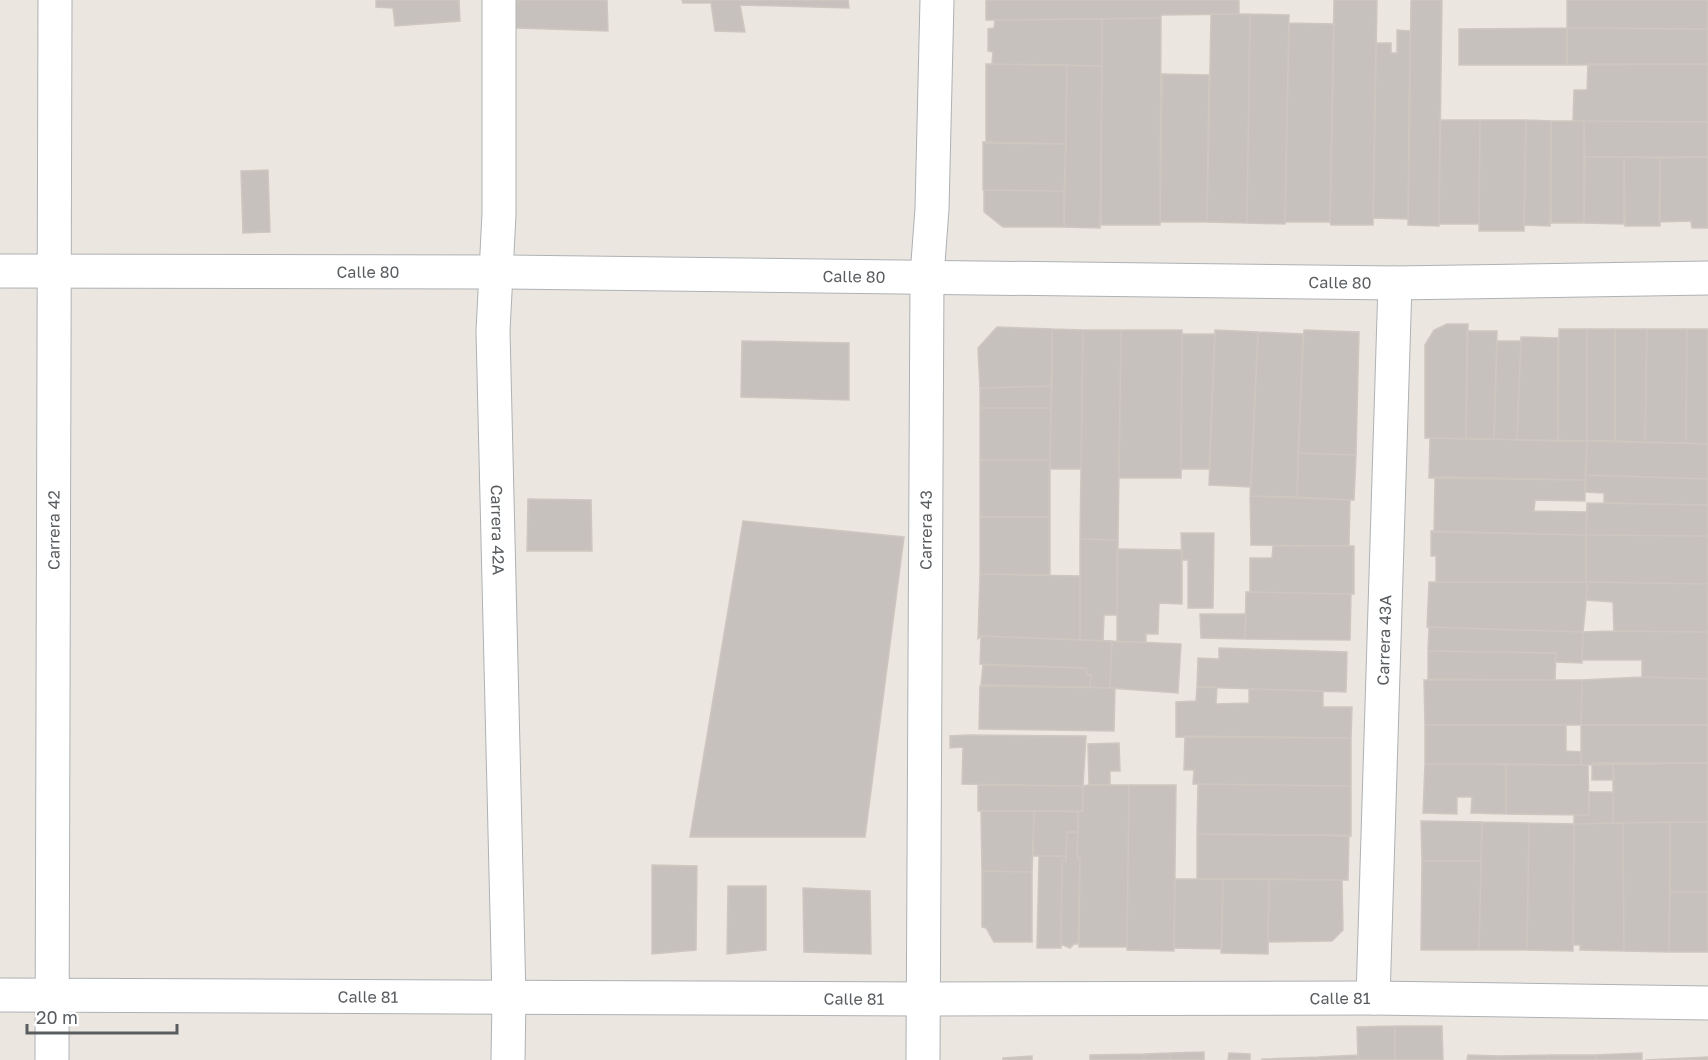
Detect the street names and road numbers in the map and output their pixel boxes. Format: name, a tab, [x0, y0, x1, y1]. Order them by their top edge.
street label: Calle 80	[336, 262, 400, 282]
street label: Calle 80	[822, 266, 886, 287]
street label: Calle 80	[1308, 272, 1372, 293]
street label: Carrera 42A	[487, 484, 509, 576]
street label: Carrera 42	[43, 490, 64, 570]
street label: Carrera 43	[916, 490, 936, 570]
street label: Carrera 43A	[1373, 594, 1395, 686]
street label: Calle 81	[338, 986, 399, 1007]
street label: Calle 81	[1310, 988, 1371, 1008]
street label: Calle 81	[824, 989, 885, 1009]

